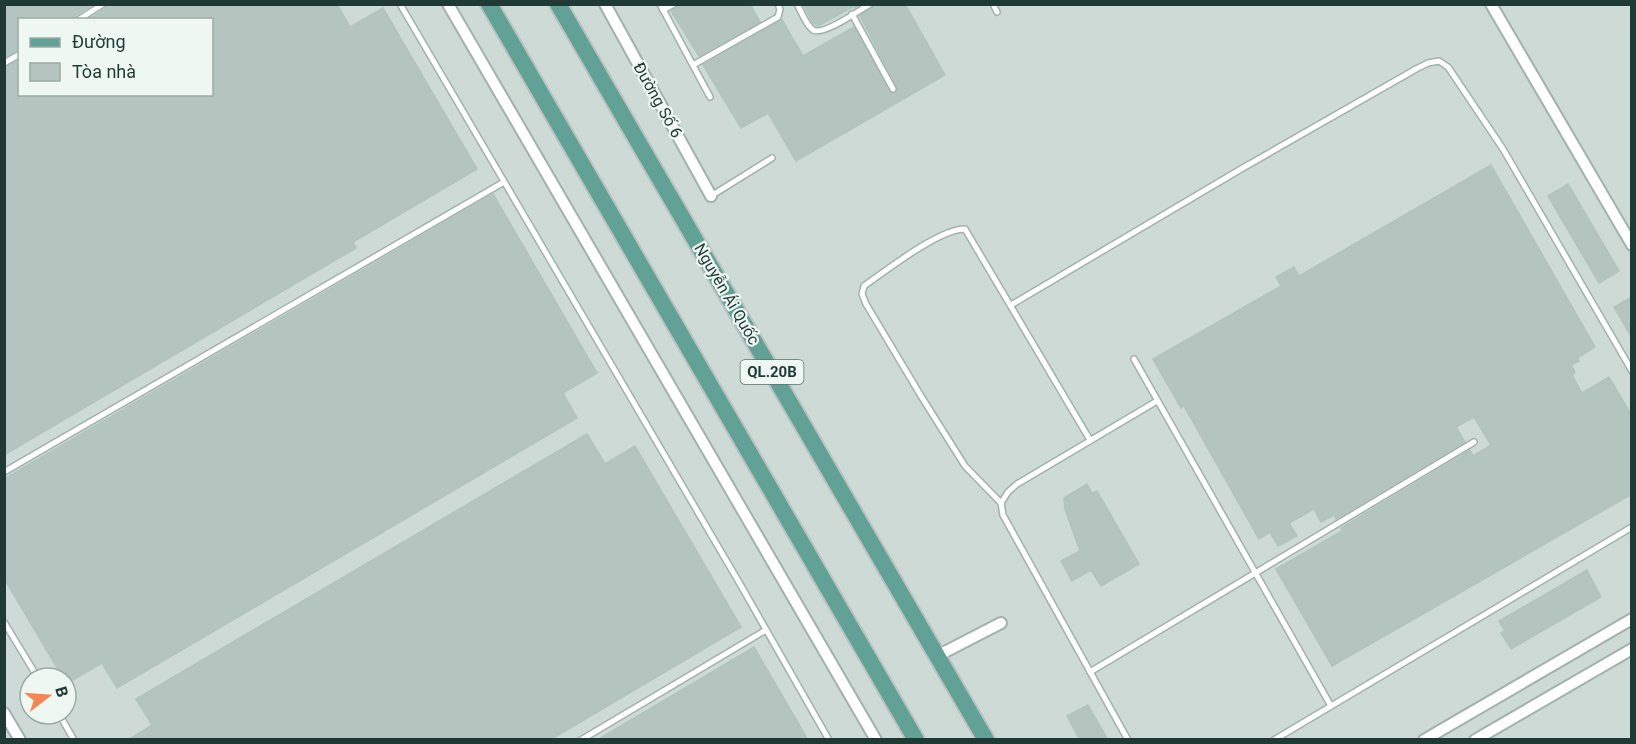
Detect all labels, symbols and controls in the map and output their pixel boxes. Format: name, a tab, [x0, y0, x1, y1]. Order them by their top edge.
legend	[18, 18, 213, 96]
text: Đường	[72, 31, 126, 52]
street label: Đường Số 6	[630, 59, 686, 141]
text: Tòa nhà	[72, 61, 136, 82]
street label: Nguyễn Ái Quốc	[690, 240, 764, 348]
road number: QL.20B	[740, 360, 804, 384]
north arrow	[18, 666, 78, 726]
text: B	[51, 684, 72, 699]

